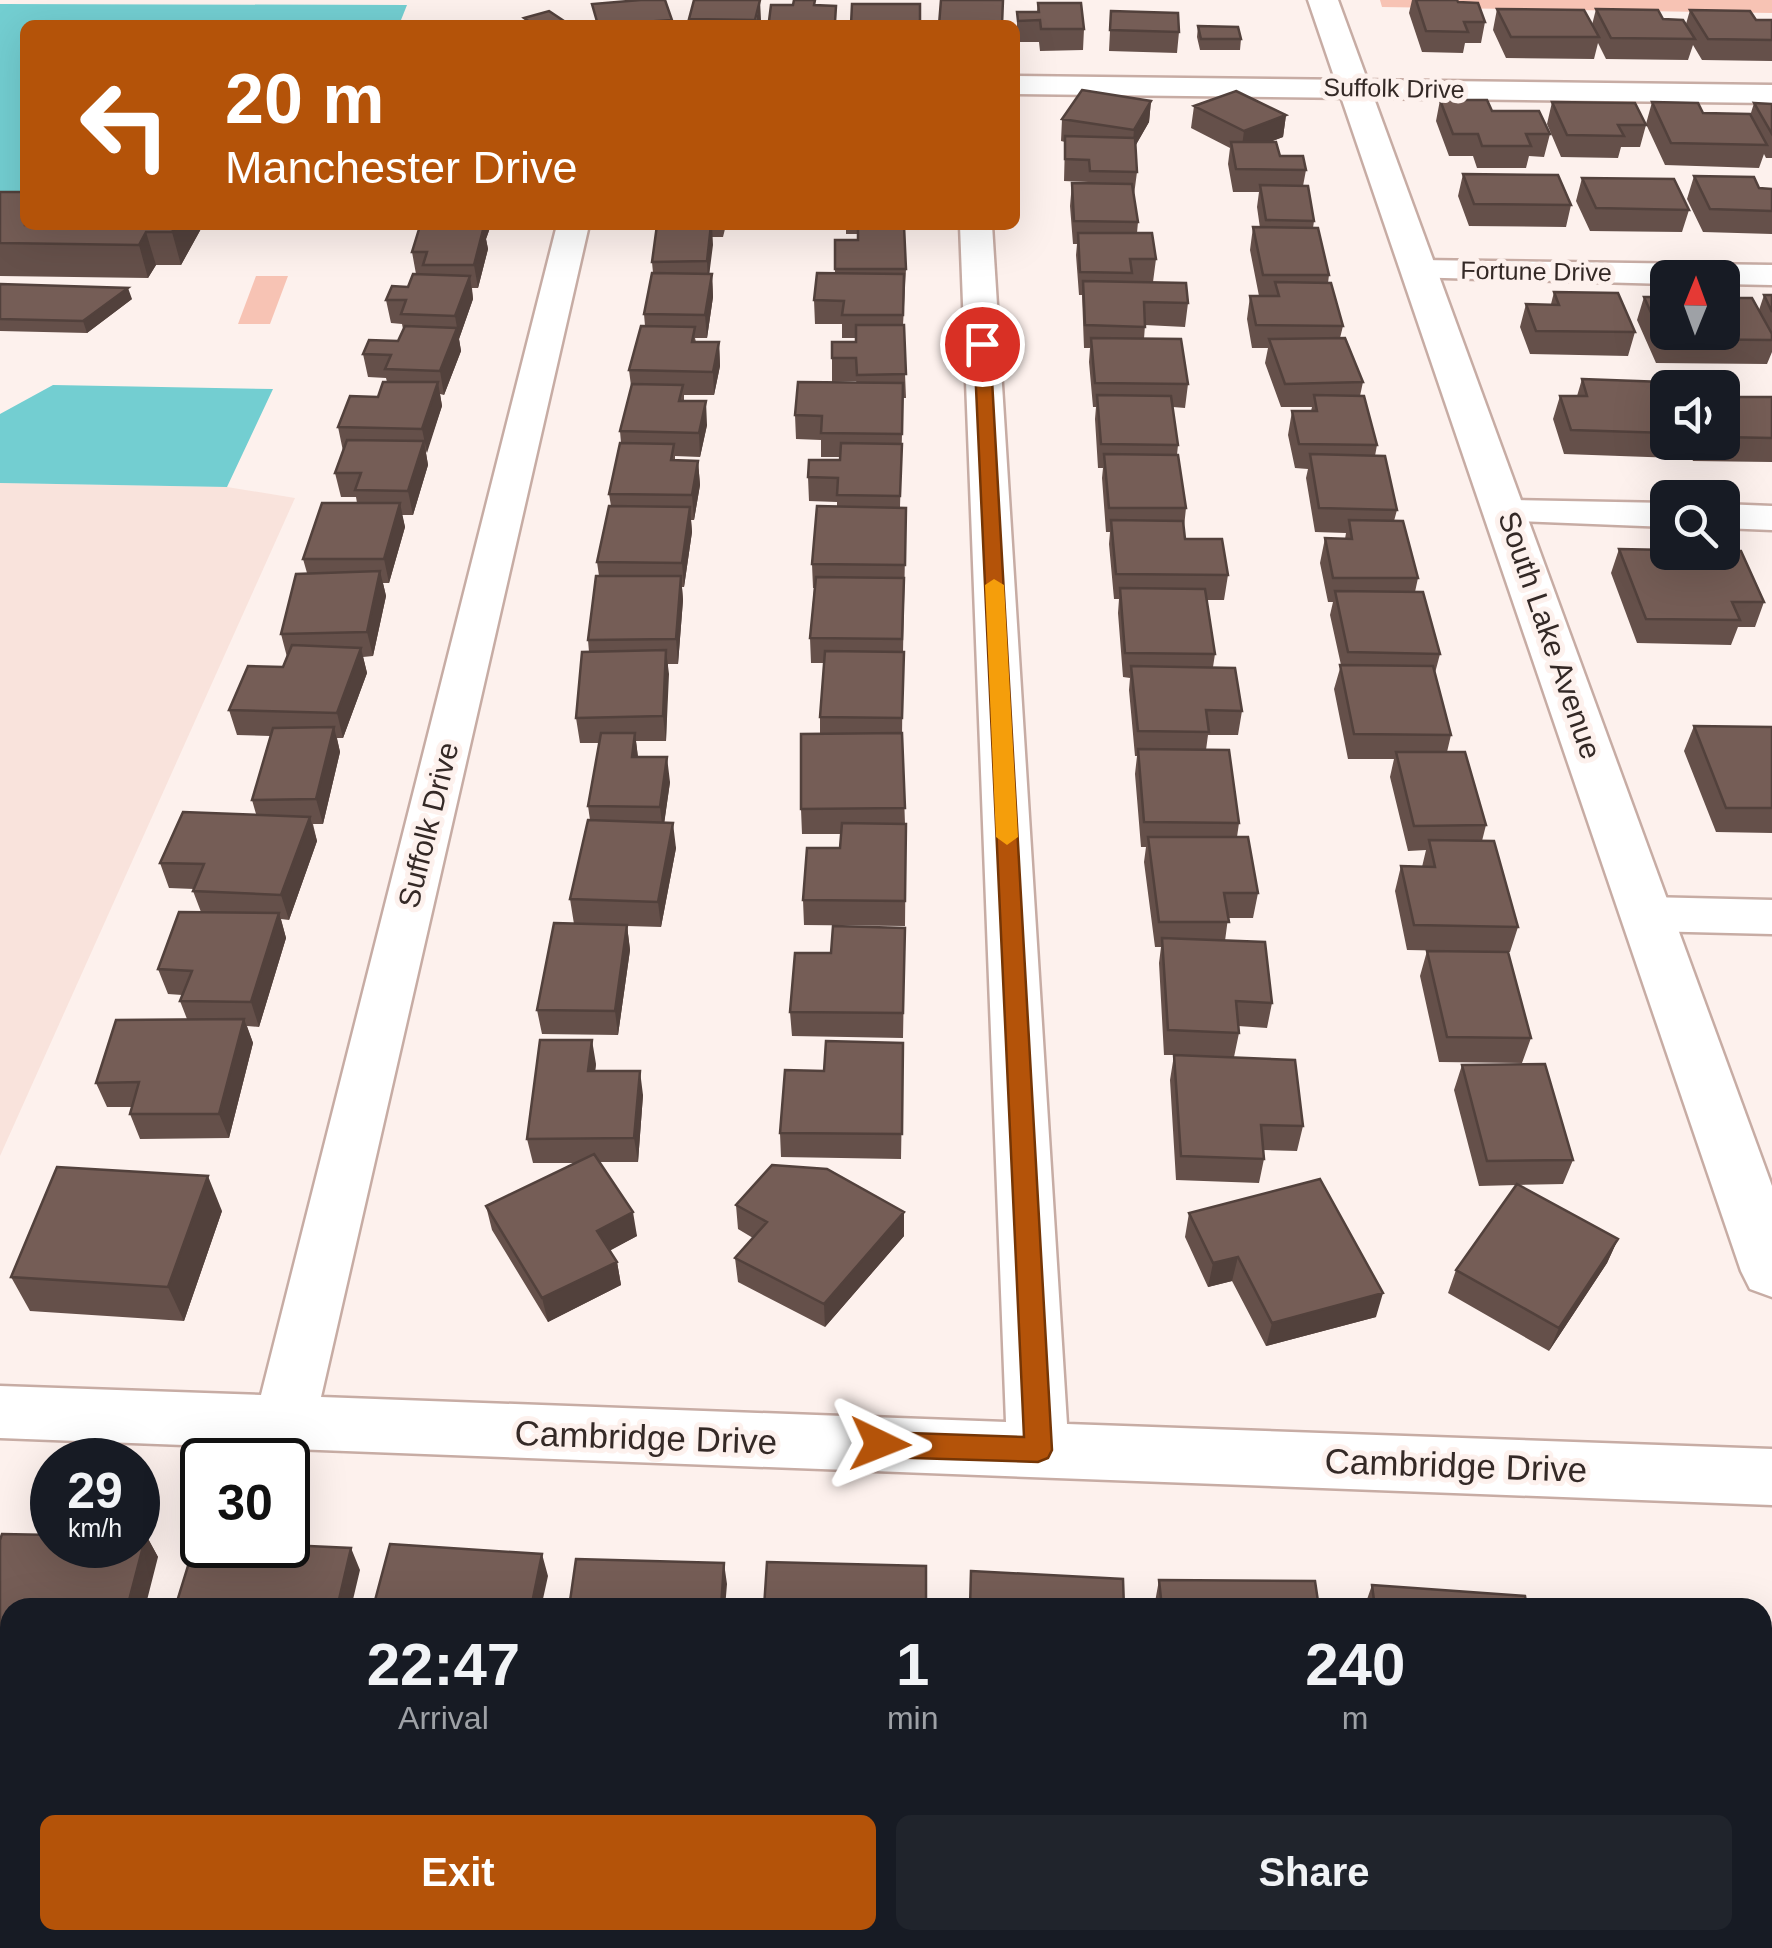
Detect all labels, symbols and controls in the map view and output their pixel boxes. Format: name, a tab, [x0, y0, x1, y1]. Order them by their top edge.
icon: left	[60, 60, 190, 190]
text: 20 m	[225, 60, 385, 138]
street label: Suffolk Drive	[1323, 73, 1465, 103]
text: Manchester Drive	[225, 142, 578, 193]
street label: Fortune Drive	[1460, 256, 1612, 286]
north arrow	[1650, 260, 1740, 350]
map controls	[1650, 260, 1740, 570]
pin	[940, 302, 1025, 387]
icon: arrive	[955, 317, 1010, 372]
button: sound	[1650, 370, 1740, 460]
button: search	[1650, 480, 1740, 570]
street label: South Lake Avenue	[1492, 507, 1608, 763]
street label: Suffolk Drive	[391, 739, 465, 911]
position arrow	[828, 1392, 932, 1496]
street label: Cambridge Drive	[514, 1413, 778, 1461]
speed limit sign: 30	[180, 1438, 310, 1568]
street label: Cambridge Drive	[1324, 1441, 1588, 1489]
text: 29	[67, 1463, 123, 1519]
text: km/h	[68, 1514, 122, 1542]
text: 22:47	[367, 1631, 520, 1698]
text: 1	[896, 1631, 929, 1698]
text: 240	[1305, 1631, 1405, 1698]
text: Arrival	[398, 1700, 489, 1736]
text: min	[887, 1700, 938, 1736]
text: m	[1342, 1700, 1369, 1736]
button: Exit	[40, 1815, 876, 1930]
button: Share	[896, 1815, 1732, 1930]

